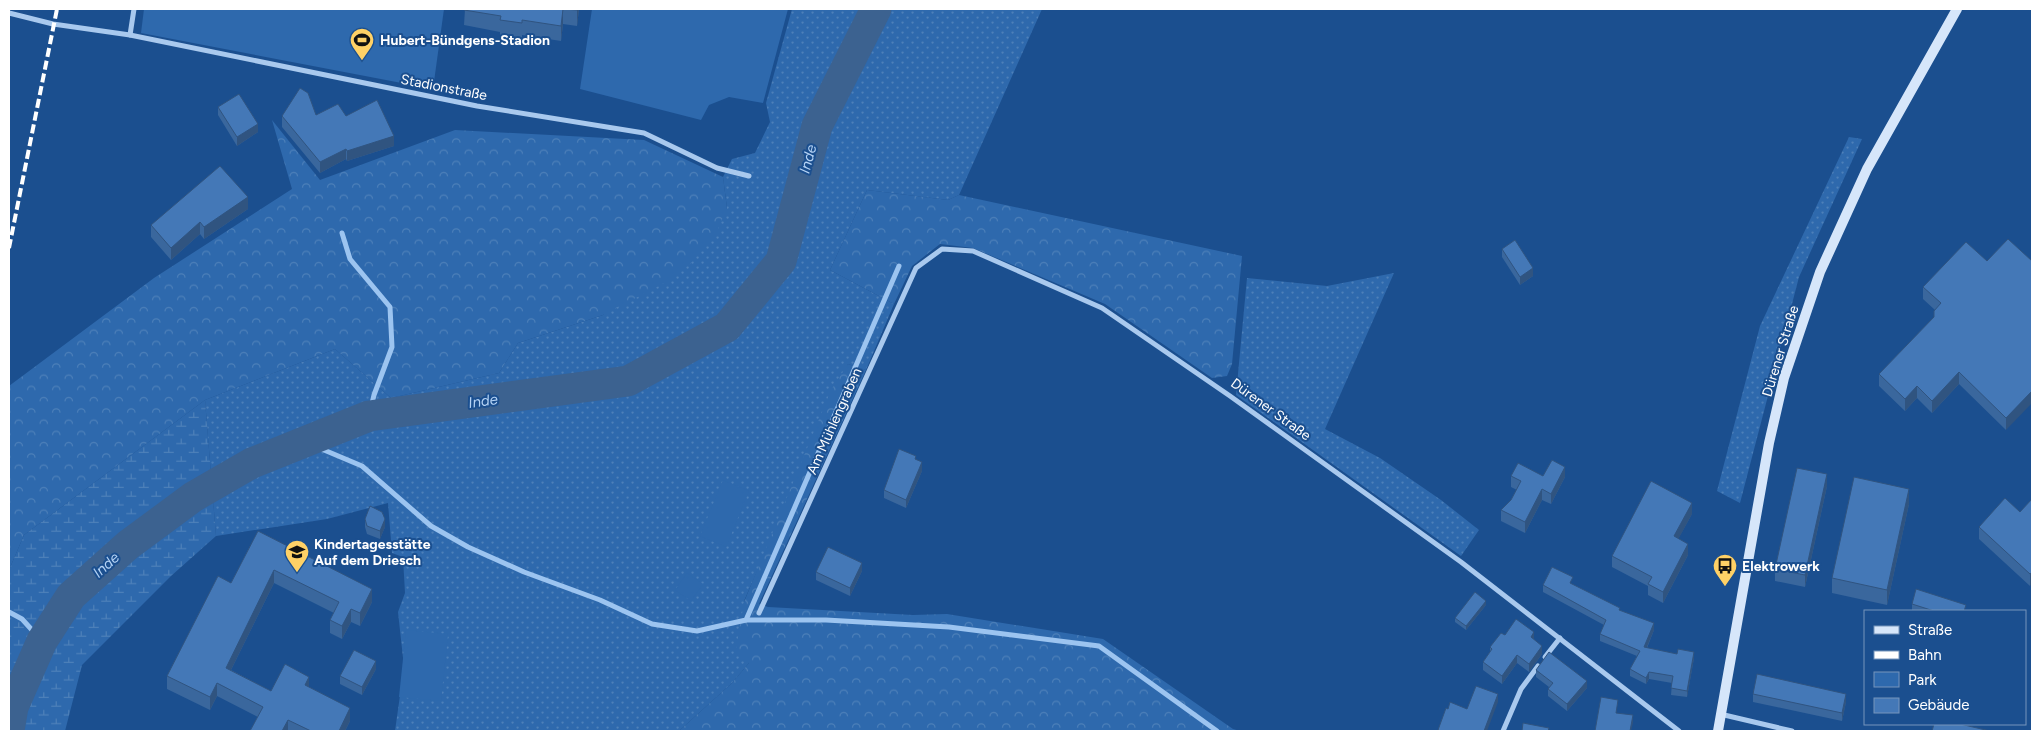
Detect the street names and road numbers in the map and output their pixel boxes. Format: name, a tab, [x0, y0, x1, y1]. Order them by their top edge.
street label: Stadionstraße	[399, 71, 489, 104]
street label: Dürener Straße	[1758, 303, 1803, 399]
street label: Am Mühlengraben	[803, 365, 866, 477]
street label: Dürener Straße	[1227, 375, 1314, 444]

